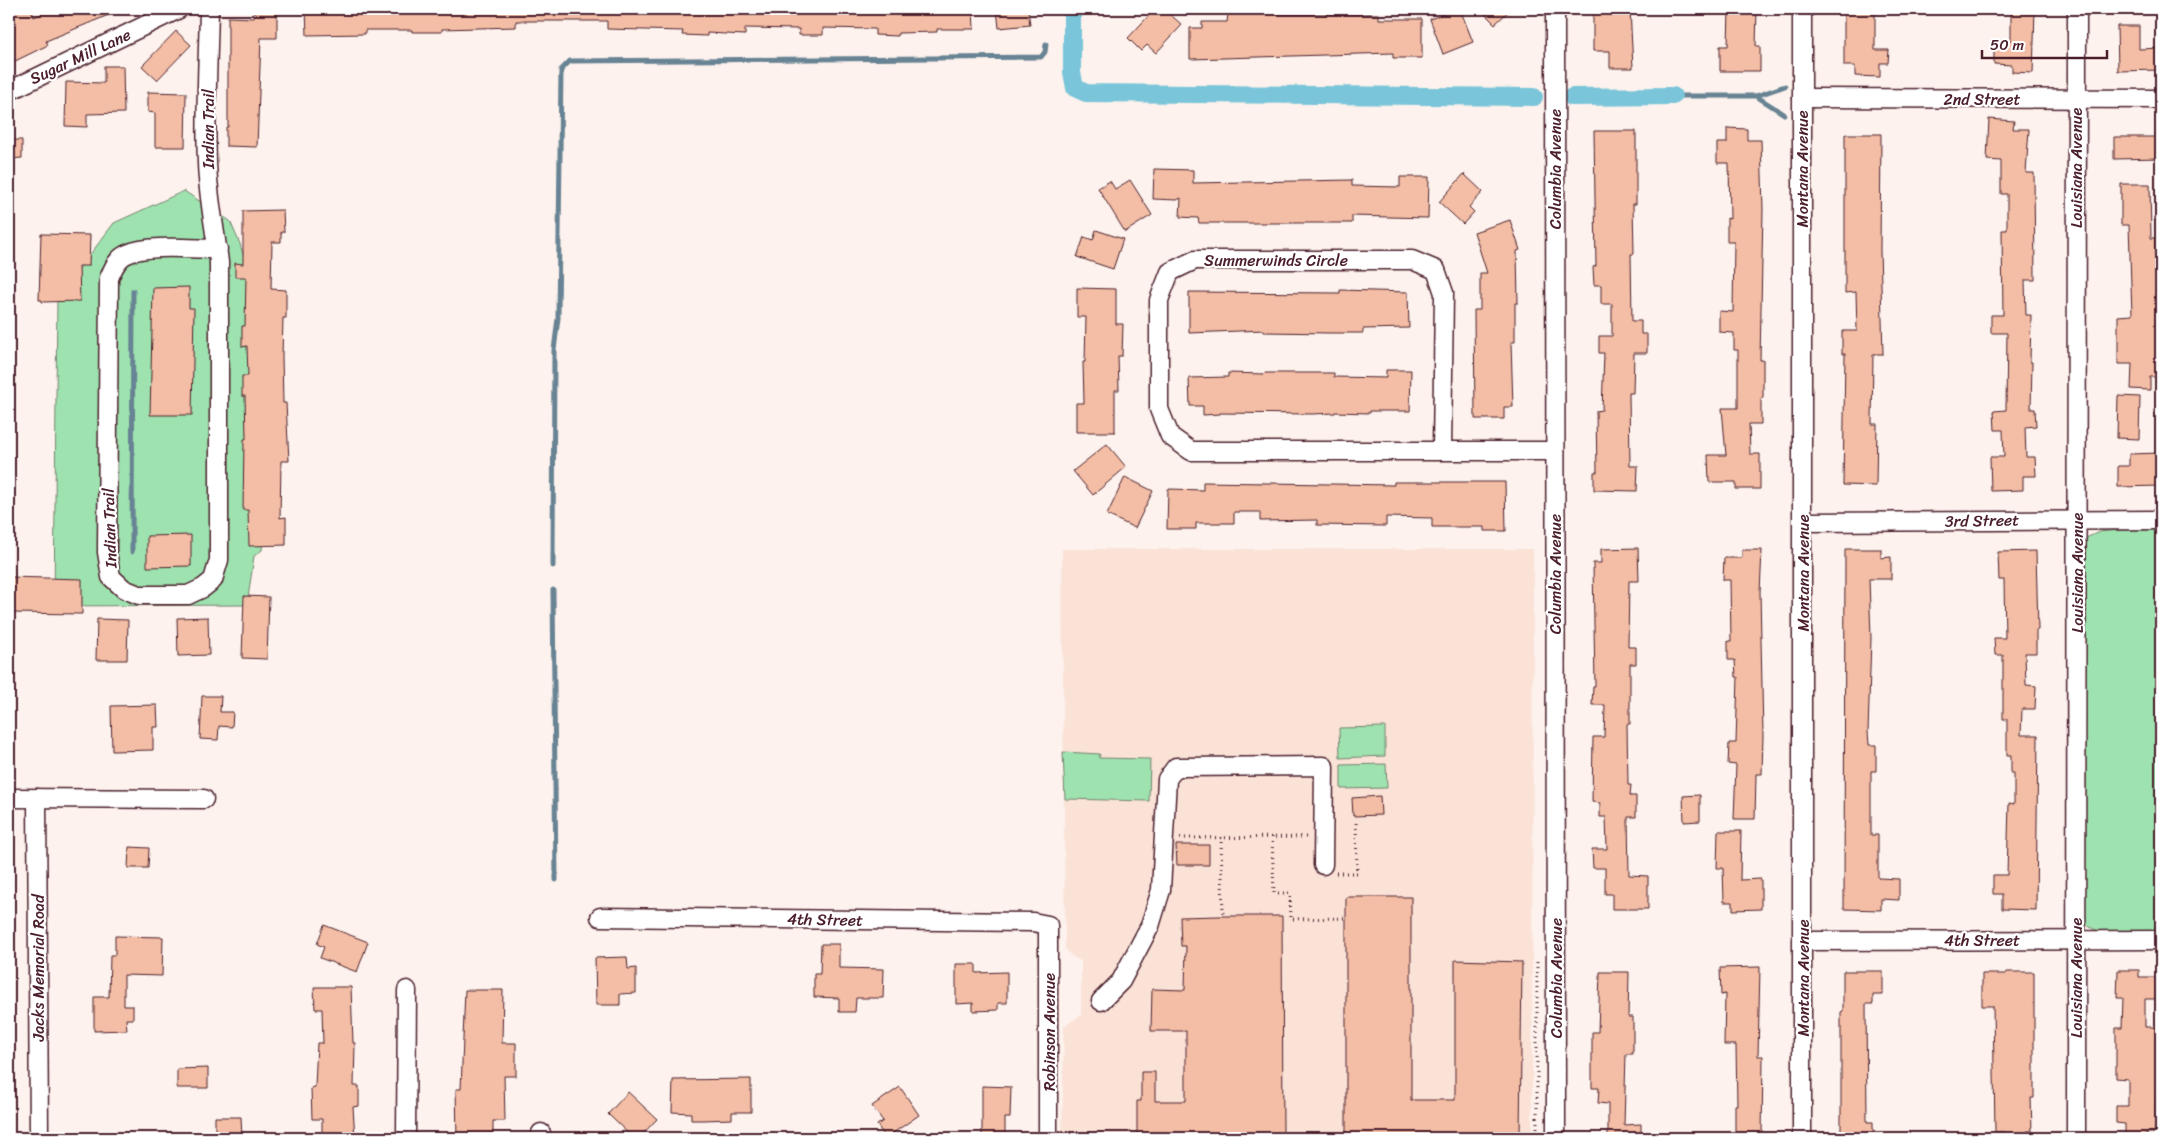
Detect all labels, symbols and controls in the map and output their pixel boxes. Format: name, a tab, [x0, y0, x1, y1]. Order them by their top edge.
street label: Sugar Mill Lane	[25, 20, 136, 93]
scale bar	[1982, 28, 2108, 60]
text: 50 m	[1990, 32, 2025, 58]
street label: 2nd Street	[1944, 85, 2020, 114]
street label: Indian Trail	[194, 89, 223, 170]
street label: Louisiana Avenue	[2062, 108, 2091, 228]
street label: Columbia Avenue	[1541, 109, 1570, 229]
street label: Montana Avenue	[1788, 110, 1817, 227]
street label: Summerwinds Circle	[1204, 246, 1348, 275]
street label: Indian Trail	[94, 487, 125, 569]
street label: 3rd Street	[1945, 505, 2019, 536]
street label: Louisiana Avenue	[2063, 513, 2092, 633]
street label: Columbia Avenue	[1541, 514, 1570, 634]
street label: Montana Avenue	[1789, 514, 1818, 631]
street label: Jacks Memorial Road	[24, 893, 53, 1042]
street label: 4th Street	[787, 904, 863, 935]
street label: Columbia Avenue	[1542, 918, 1571, 1038]
street label: Louisiana Avenue	[2062, 918, 2091, 1038]
street label: Montana Avenue	[1789, 919, 1818, 1036]
street label: 4th Street	[1944, 926, 2020, 955]
street label: Robinson Avenue	[1035, 973, 1064, 1091]

